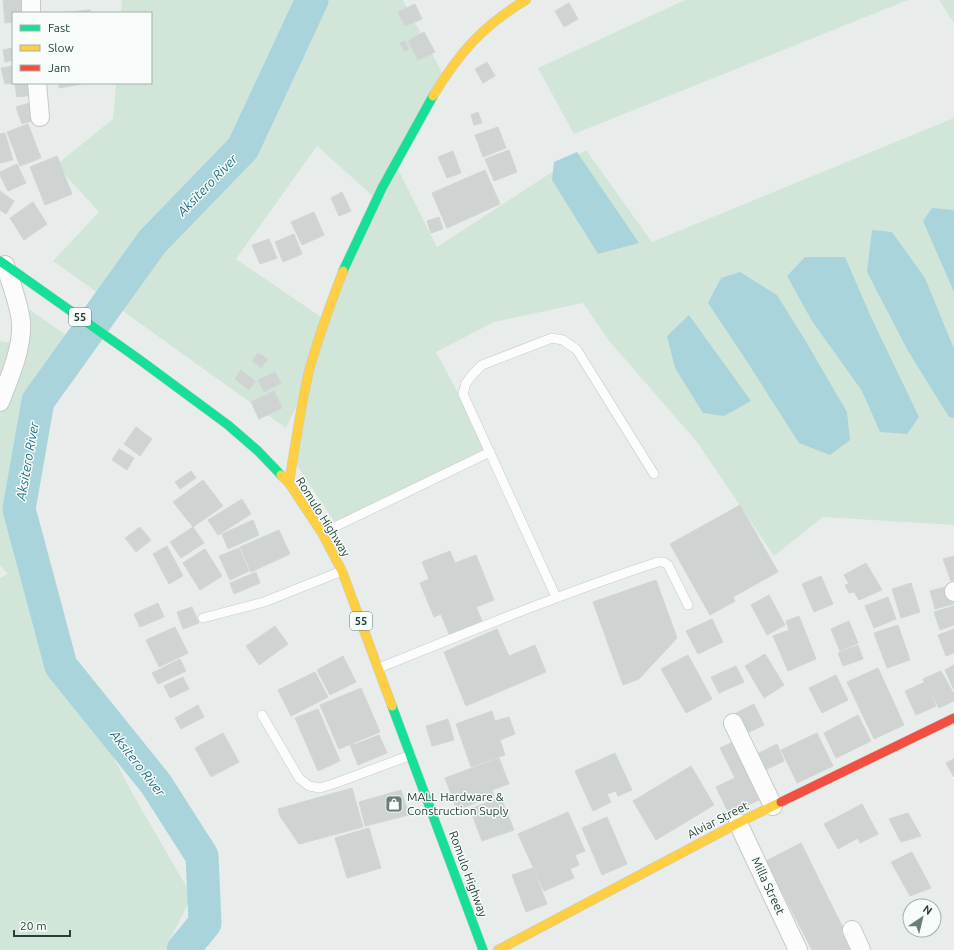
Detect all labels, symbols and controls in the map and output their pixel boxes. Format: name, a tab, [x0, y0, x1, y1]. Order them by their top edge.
legend	[12, 12, 152, 84]
text: Fast	[48, 21, 70, 34]
text: Slow	[48, 41, 74, 54]
text: Jam	[48, 61, 70, 74]
water label: Aksitero River	[174, 151, 240, 219]
road number: 55	[69, 308, 91, 326]
water label: Aksitero River	[13, 420, 41, 502]
street label: Romulo Highway	[294, 475, 353, 559]
road number: 55	[350, 612, 372, 630]
water label: Aksitero River	[107, 727, 169, 799]
place label: MALL Hardware & Construction Suply	[407, 790, 509, 817]
shop icon: MALL Hardware & Construction Suply	[384, 794, 404, 814]
street label: Alviar Street	[685, 799, 751, 840]
street label: Romulo Highway	[447, 829, 490, 919]
street label: Milla Street	[749, 855, 788, 917]
north arrow	[902, 898, 942, 938]
text: N	[921, 903, 935, 917]
scale bar	[14, 912, 70, 938]
text: 20 m	[20, 919, 47, 932]

